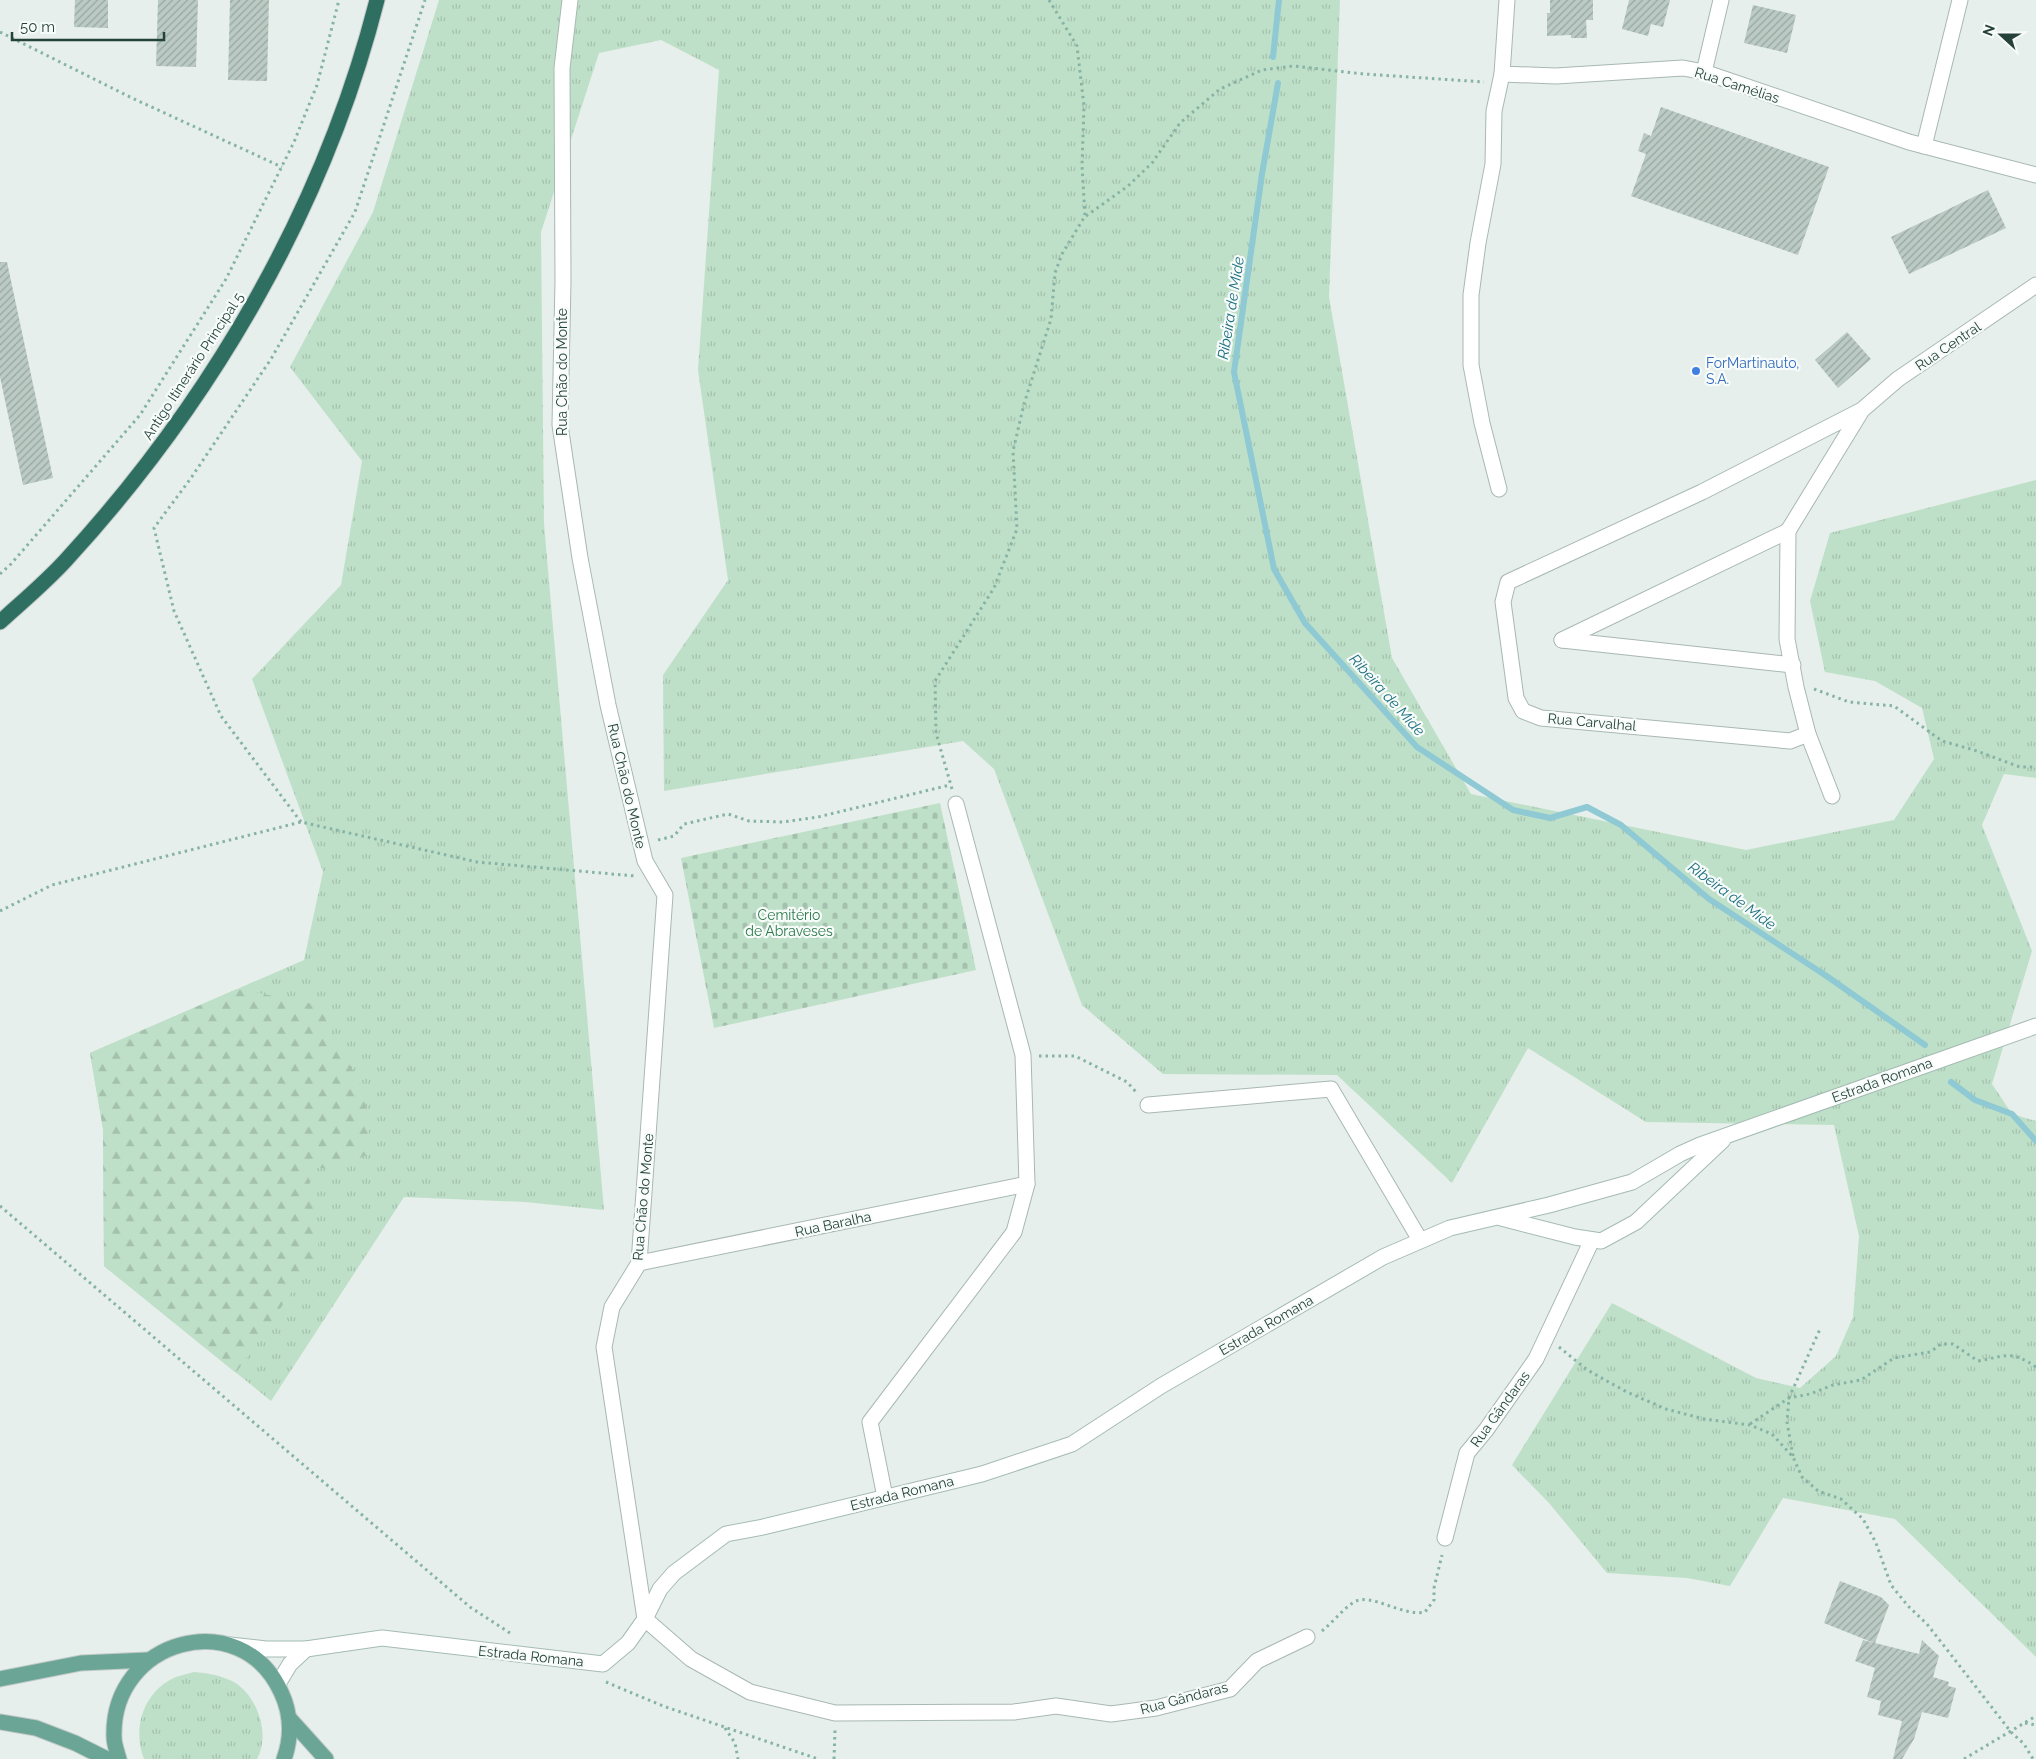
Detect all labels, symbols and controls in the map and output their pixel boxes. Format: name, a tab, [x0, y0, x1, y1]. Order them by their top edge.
scale bar	[12, 10, 165, 42]
north arrow	[1976, 10, 2026, 60]
text: 50 m	[20, 18, 55, 36]
text: N	[1979, 22, 1998, 38]
street label: Rua Camélias	[1693, 64, 1782, 106]
water label: Ribeira de Mide	[1214, 255, 1248, 361]
street label: Antigo Itinerário Principal 5	[139, 289, 247, 443]
street label: Rua Chão do Monte	[554, 308, 570, 436]
street label: Rua Central	[1912, 318, 1984, 374]
place label: ForMartinauto, S.A.	[1706, 355, 1799, 387]
marker: ForMartinauto, S.A.	[1690, 365, 1702, 377]
water label: Ribeira de Mide	[1346, 650, 1428, 740]
street label: Rua Carvalhal	[1547, 710, 1637, 734]
street label: Rua Chão do Monte	[605, 722, 649, 850]
water label: Ribeira de Mide	[1685, 858, 1779, 934]
park label: Cemitério de Abraveses	[745, 907, 833, 939]
street label: Estrada Romana	[1829, 1054, 1935, 1106]
street label: Rua Chão do Monte	[629, 1133, 657, 1261]
street label: Rua Baralha	[793, 1208, 873, 1240]
street label: Estrada Romana	[1216, 1292, 1316, 1358]
street label: Rua Gândaras	[1467, 1368, 1533, 1450]
street label: Estrada Romana	[849, 1472, 955, 1514]
street label: Estrada Romana	[477, 1643, 585, 1669]
street label: Rua Gândaras	[1138, 1679, 1230, 1717]

